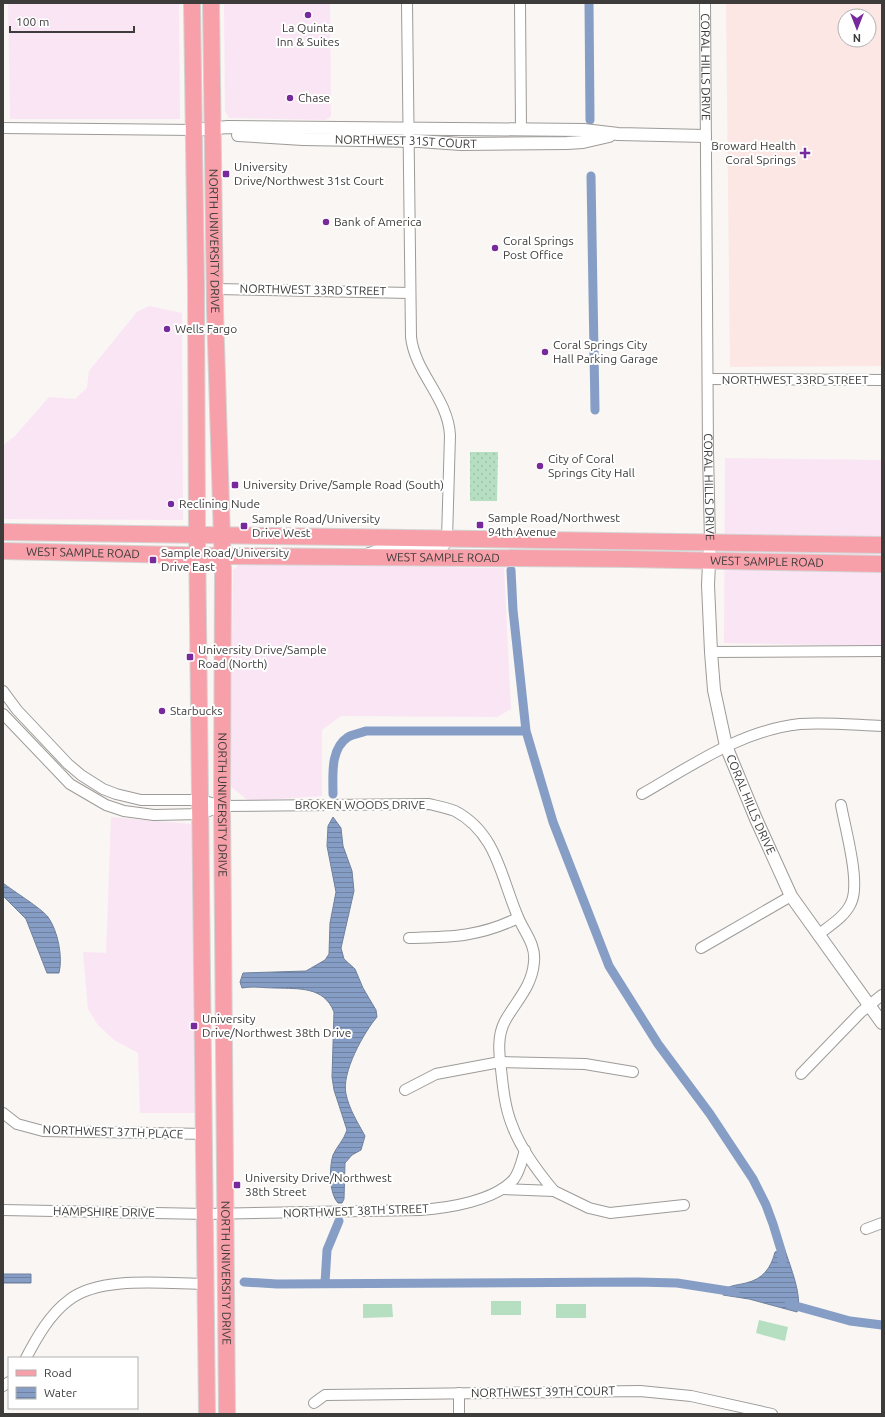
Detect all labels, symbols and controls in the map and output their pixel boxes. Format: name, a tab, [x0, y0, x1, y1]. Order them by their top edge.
scale bar	[10, 8, 134, 34]
north arrow	[837, 8, 877, 48]
marker: La Quinta Inn & Suites	[303, 10, 313, 20]
street label: CORAL HILLS DRIVE	[699, 13, 713, 121]
text: 100 m	[16, 15, 49, 28]
place label: La Quinta Inn & Suites	[277, 21, 339, 48]
text: N	[853, 32, 861, 44]
place label: Chase	[298, 91, 330, 104]
marker: Chase	[285, 93, 295, 103]
street label: NORTHWEST 31ST COURT	[335, 133, 477, 150]
place label: Broward Health Coral Springs	[711, 139, 796, 166]
marker: Broward Health Coral Springs	[799, 147, 811, 159]
place label: University Drive/Northwest 31st Court	[234, 160, 384, 187]
street label: NORTH UNIVERSITY DRIVE	[207, 169, 222, 314]
marker: University Drive/Northwest 31st Court	[221, 169, 231, 179]
place label: Bank of America	[334, 215, 422, 228]
marker: Bank of America	[321, 217, 331, 227]
place label: Coral Springs Post Office	[503, 234, 574, 261]
marker: Coral Springs Post Office	[490, 243, 500, 253]
street label: NORTHWEST 33RD STREET	[240, 282, 387, 297]
place label: Wells Fargo	[175, 322, 237, 335]
marker: Wells Fargo	[162, 324, 172, 334]
place label: Coral Springs City Hall Parking Garage	[553, 338, 658, 365]
marker: Coral Springs City Hall Parking Garage	[540, 347, 550, 357]
street label: NORTHWEST 33RD STREET	[722, 373, 869, 386]
street label: CORAL HILLS DRIVE	[702, 433, 717, 541]
place label: City of Coral Springs City Hall	[548, 452, 635, 479]
marker: City of Coral Springs City Hall	[535, 461, 545, 471]
place label: University Drive/Sample Road (South)	[243, 478, 444, 492]
marker: University Drive/Sample Road (South)	[230, 480, 240, 490]
place label: Reclining Nude	[179, 497, 260, 510]
marker: Reclining Nude	[166, 499, 176, 509]
place label: Sample Road/Northwest 94th Avenue	[488, 511, 620, 538]
place label: Sample Road/University Drive West	[252, 512, 380, 539]
marker: Sample Road/Northwest 94th Avenue	[475, 520, 485, 530]
marker: Sample Road/University Drive West	[239, 521, 249, 531]
street label: WEST SAMPLE ROAD	[26, 545, 140, 560]
place label: Sample Road/University Drive East	[161, 546, 289, 573]
street label: WEST SAMPLE ROAD	[386, 550, 500, 564]
street label: WEST SAMPLE ROAD	[710, 554, 824, 569]
marker: Sample Road/University Drive East	[148, 555, 158, 565]
place label: University Drive/Sample Road (North)	[198, 643, 327, 671]
marker: University Drive/Sample Road (North)	[185, 652, 195, 662]
place label: Starbucks	[170, 704, 222, 717]
marker: Starbucks	[157, 706, 167, 716]
street label: NORTH UNIVERSITY DRIVE	[216, 733, 230, 877]
street label: CORAL HILLS DRIVE	[724, 752, 778, 857]
street label: BROKEN WOODS DRIVE	[295, 798, 425, 811]
place label: University Drive/Northwest 38th Drive	[202, 1012, 351, 1039]
marker: University Drive/Northwest 38th Drive	[189, 1021, 199, 1031]
street label: NORTHWEST 37TH PLACE	[43, 1123, 184, 1140]
place label: University Drive/Northwest 38th Street	[245, 1171, 392, 1198]
marker: University Drive/Northwest 38th Street	[232, 1180, 242, 1190]
street label: NORTH UNIVERSITY DRIVE	[219, 1201, 233, 1345]
street label: NORTHWEST 38TH STREET	[283, 1201, 429, 1220]
street label: HAMPSHIRE DRIVE	[53, 1204, 155, 1219]
legend	[8, 1357, 138, 1409]
text: Road	[44, 1366, 72, 1379]
street label: NORTHWEST 39TH COURT	[471, 1384, 615, 1399]
text: Water	[44, 1386, 77, 1399]

